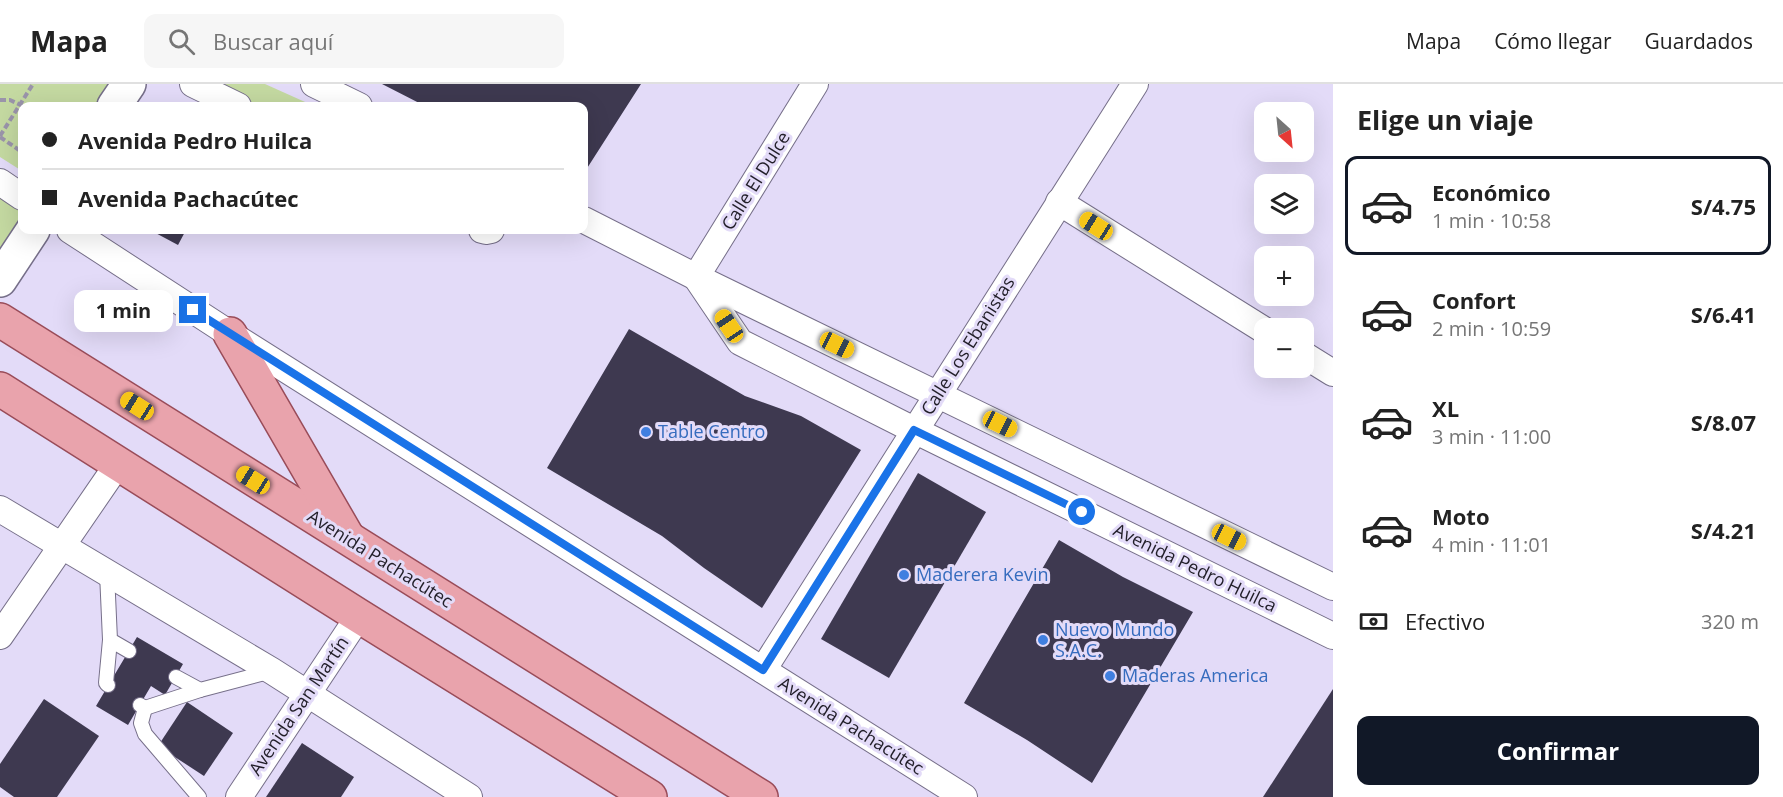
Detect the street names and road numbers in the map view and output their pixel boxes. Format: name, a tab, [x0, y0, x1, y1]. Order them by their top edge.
street label: Calle El Dulce	[715, 127, 795, 234]
street label: Calle Los Ebanistas	[915, 272, 1019, 419]
street label: Avenida Pachacútec	[303, 504, 458, 613]
street label: Avenida Pedro Huilca	[1110, 517, 1281, 617]
street label: Avenida San Martín	[243, 631, 354, 780]
street label: Avenida Pachacútec	[774, 671, 929, 780]

